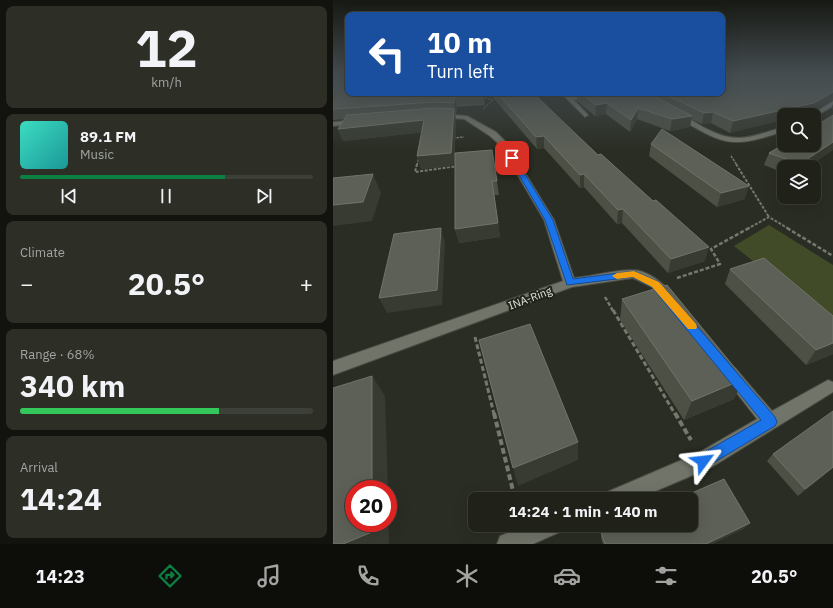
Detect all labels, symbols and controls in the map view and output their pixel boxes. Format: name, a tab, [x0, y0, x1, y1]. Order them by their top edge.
text: 12	[135, 14, 198, 81]
text: 10 m	[427, 24, 492, 61]
icon: left	[361, 28, 413, 80]
text: Turn left	[427, 60, 495, 83]
text: km/h	[151, 74, 182, 91]
map controls	[777, 108, 821, 204]
button: search	[777, 108, 821, 152]
text: 89.1 FM	[80, 127, 136, 146]
pin	[495, 141, 529, 175]
text: Music	[80, 146, 114, 163]
icon: arrive	[501, 147, 523, 169]
button: layers	[777, 160, 821, 204]
icon: previous	[58, 185, 80, 207]
icon: pause	[155, 185, 177, 207]
icon: next	[253, 185, 275, 207]
text: Climate	[20, 244, 65, 261]
text: 20.5°	[128, 264, 205, 303]
text: −	[20, 269, 33, 298]
text: +	[300, 269, 313, 298]
street label: INA-Ring	[506, 283, 554, 313]
text: Range · 68%	[20, 346, 94, 363]
text: 340 km	[20, 366, 125, 405]
position arrow	[682, 440, 724, 482]
text: Arrival	[20, 459, 58, 476]
text: 14:24	[20, 479, 102, 518]
speed limit sign: 20	[345, 480, 397, 532]
text: 14:24 · 1 min · 140 m	[509, 502, 657, 521]
icon: directions	[156, 562, 184, 590]
icon: music	[255, 562, 283, 590]
icon: phone	[354, 562, 382, 590]
icon: climate	[453, 562, 481, 590]
icon: car	[553, 562, 581, 590]
icon: filters	[652, 562, 680, 590]
text: 14:23	[36, 565, 85, 588]
text: 20.5°	[751, 565, 797, 588]

